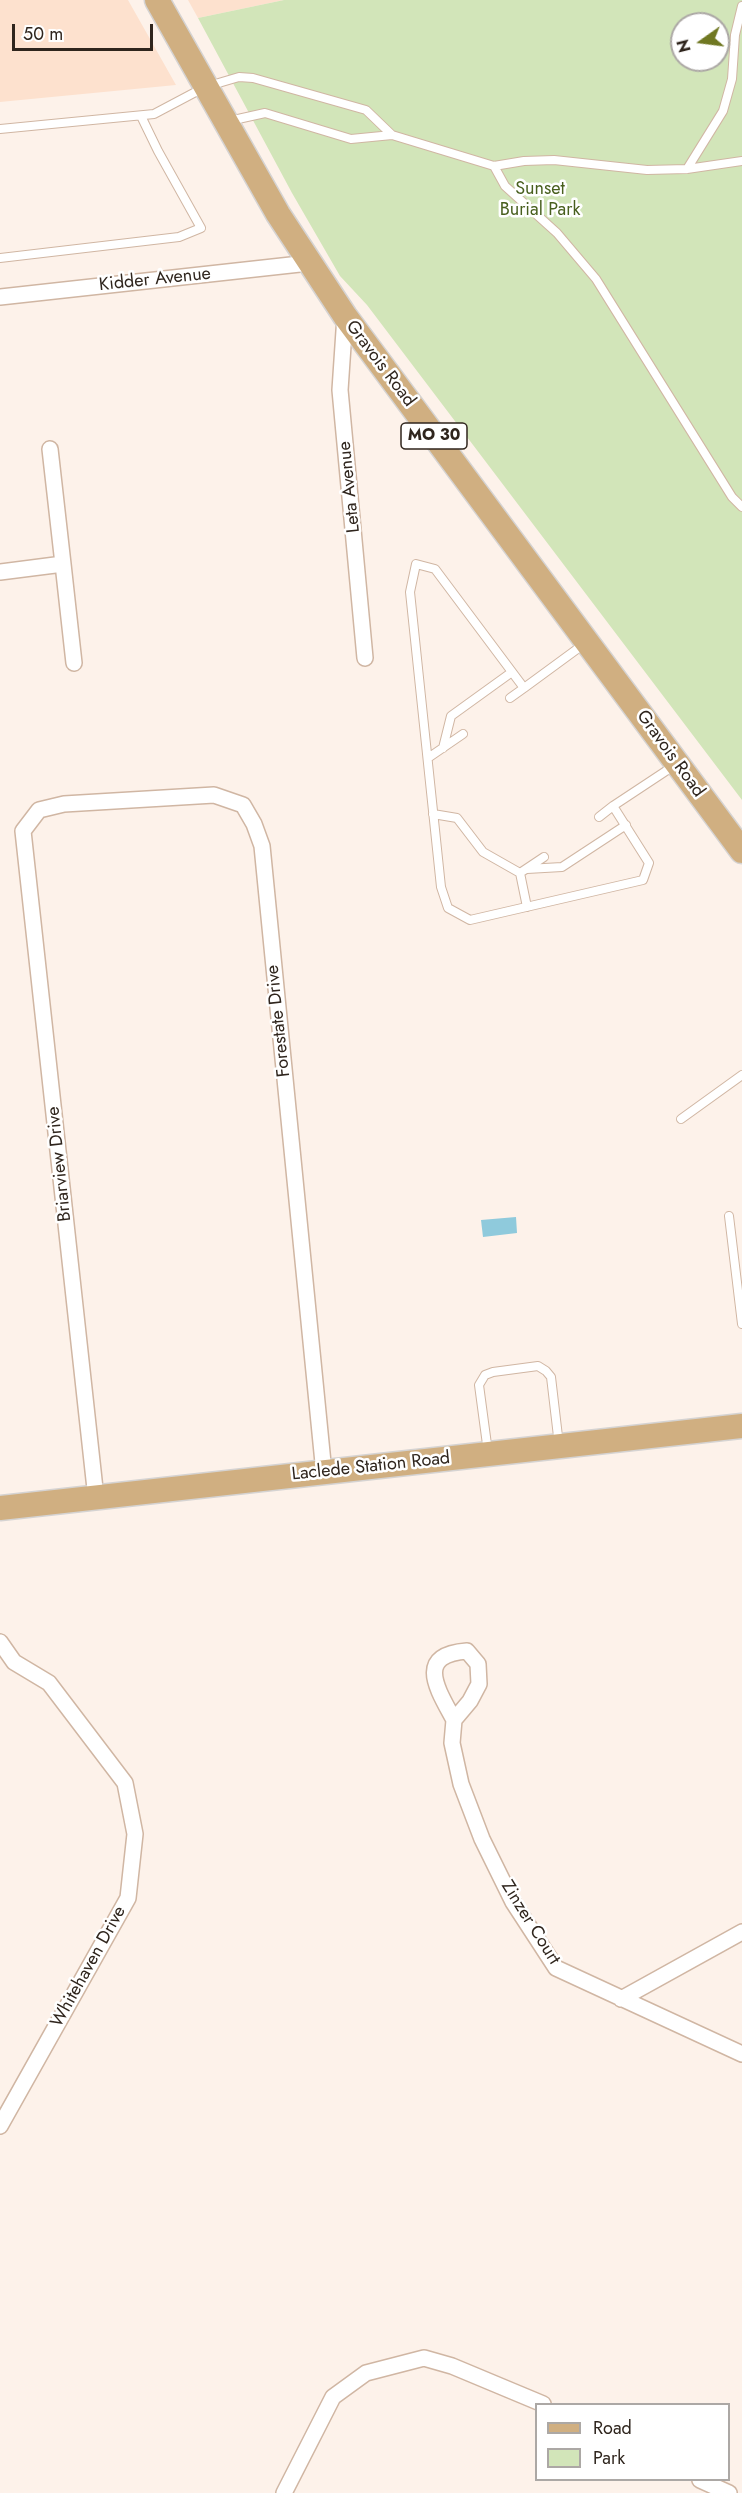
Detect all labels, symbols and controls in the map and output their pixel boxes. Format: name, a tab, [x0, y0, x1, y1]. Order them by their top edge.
scale bar	[15, 12, 156, 50]
north arrow	[670, 12, 730, 72]
text: 50 m	[23, 21, 63, 47]
text: N	[671, 37, 697, 55]
park label: Sunset Burial Park	[500, 179, 580, 222]
street label: Kidder Avenue	[98, 263, 212, 297]
street label: Gravois Road	[341, 317, 419, 411]
road number: MO 30	[401, 423, 467, 449]
street label: Leta Avenue	[334, 440, 366, 534]
street label: Gravois Road	[631, 706, 709, 802]
street label: Forestate Drive	[262, 964, 296, 1078]
street label: Briarview Drive	[43, 1105, 77, 1223]
street label: Laclede Station Road	[291, 1448, 451, 1486]
street label: Zinzer Court	[496, 1877, 564, 1969]
street label: Whitehaven Drive	[47, 1903, 131, 2031]
legend	[535, 2403, 730, 2481]
text: Road	[593, 2415, 632, 2441]
text: Park	[593, 2445, 625, 2471]

